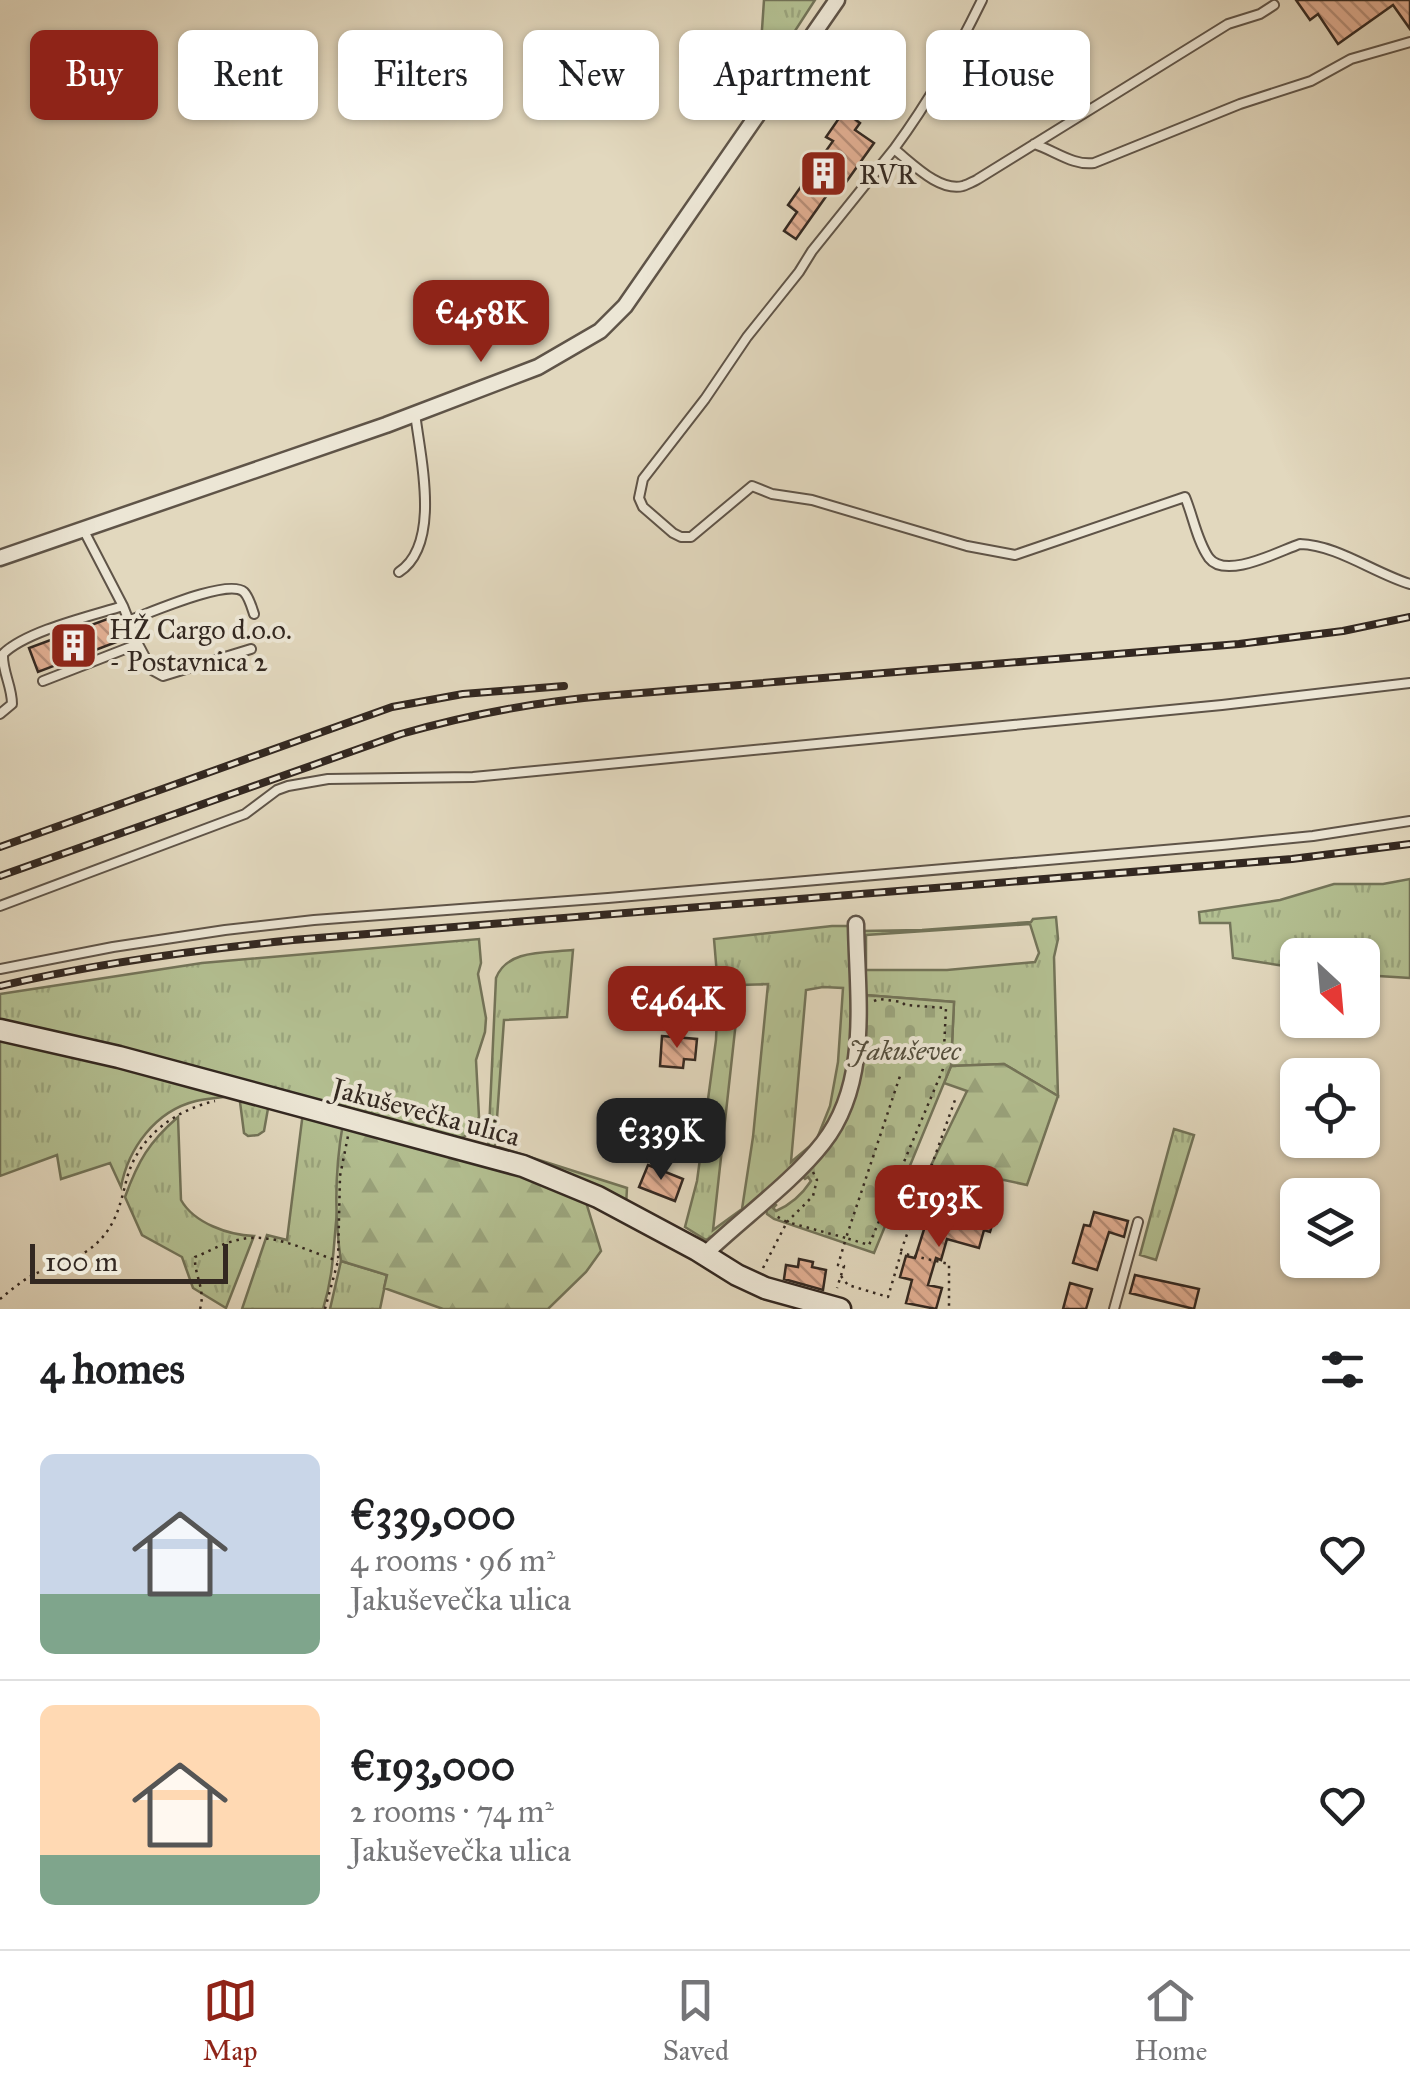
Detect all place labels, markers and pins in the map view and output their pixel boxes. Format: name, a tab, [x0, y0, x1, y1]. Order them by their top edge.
building icon: RVR	[798, 148, 850, 200]
place label: RVR	[859, 157, 918, 192]
pin: €458K	[411, 280, 551, 365]
place label: HŽ Cargo d.o.o. - Postavnica 2	[109, 612, 292, 679]
building icon: HŽ Cargo d.o.o. - Postavnica 2	[48, 619, 100, 671]
pin: €464K	[607, 966, 747, 1051]
pin: €339K	[591, 1098, 731, 1183]
pin: €193K	[869, 1165, 1009, 1250]

